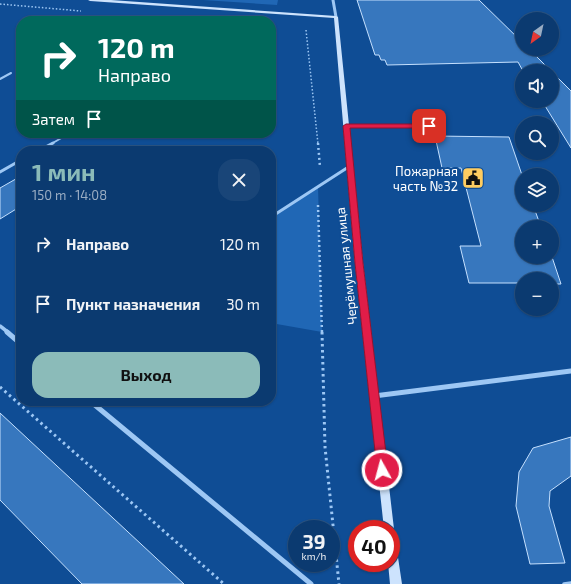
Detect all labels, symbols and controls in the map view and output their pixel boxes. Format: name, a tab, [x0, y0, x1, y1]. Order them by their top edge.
north arrow	[515, 12, 559, 56]
map controls	[515, 12, 559, 316]
text: 120 m	[98, 30, 175, 64]
icon: right	[32, 32, 84, 84]
text: Направо	[98, 64, 171, 86]
button: sound	[515, 64, 559, 108]
icon: arrive	[83, 108, 105, 130]
pin	[412, 109, 446, 143]
text: Затем	[32, 110, 75, 128]
icon: arrive	[418, 115, 440, 137]
button: search	[515, 116, 559, 160]
text: 1 мин	[32, 157, 96, 186]
button: close	[218, 159, 260, 201]
place label: Пожарная часть №32	[393, 163, 458, 194]
public building icon: Пожарная часть №32	[460, 165, 486, 191]
button: layers	[515, 168, 559, 212]
text: 150 m · 14:08	[32, 187, 107, 203]
street label: Черёмушная улица	[332, 207, 360, 325]
button: +	[515, 220, 559, 264]
icon: right	[32, 233, 54, 255]
text: Направо	[66, 235, 129, 253]
text: 120 m	[220, 235, 260, 253]
button: −	[515, 272, 559, 316]
icon: arrive	[32, 293, 54, 315]
text: Пункт назначения	[66, 295, 200, 313]
text: 30 m	[226, 295, 260, 313]
button: Выход	[32, 352, 260, 398]
position arrow	[361, 449, 403, 491]
speed limit sign: 40	[348, 520, 400, 572]
text: 39	[302, 529, 326, 553]
text: km/h	[302, 550, 326, 562]

